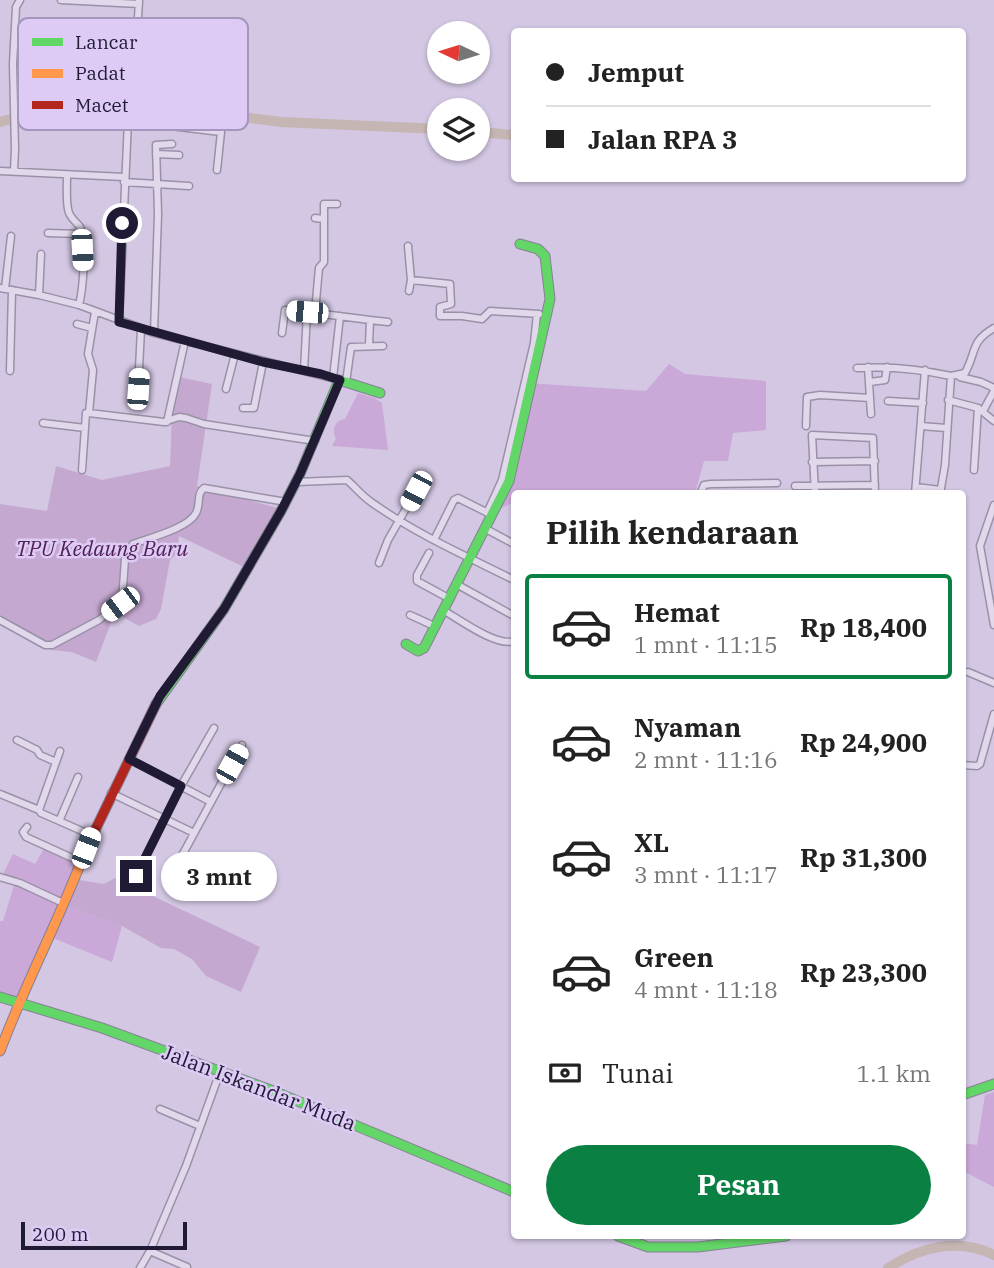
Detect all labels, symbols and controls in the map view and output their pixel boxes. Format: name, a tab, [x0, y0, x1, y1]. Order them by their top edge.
legend	[18, 18, 248, 130]
north arrow	[427, 21, 490, 84]
map controls	[427, 21, 490, 161]
text: Lancar	[75, 30, 138, 54]
text: Jemput	[588, 55, 684, 89]
text: Padat	[75, 61, 126, 85]
text: Macet	[75, 93, 129, 117]
button: layers	[427, 98, 490, 161]
text: Jalan RPA 3	[588, 122, 738, 156]
route start	[106, 207, 138, 239]
car	[71, 228, 94, 272]
car	[286, 300, 329, 324]
car	[127, 367, 150, 411]
car	[397, 468, 436, 514]
text: Pilih kendaraan	[546, 511, 799, 553]
park label: TPU Kedaung Baru	[16, 534, 188, 562]
car	[97, 583, 144, 625]
icon: car	[550, 595, 613, 658]
text: Hemat	[634, 595, 720, 629]
text: Rp 18,400	[800, 610, 927, 644]
text: 1 mnt · 11:15	[634, 629, 778, 659]
icon: car	[550, 710, 613, 773]
text: Nyaman	[634, 710, 741, 744]
text: Rp 24,900	[800, 725, 927, 759]
car	[213, 741, 252, 787]
text: 2 mnt · 11:16	[634, 744, 778, 774]
car	[69, 825, 104, 871]
icon: car	[550, 825, 613, 888]
text: XL	[634, 825, 669, 859]
text: Rp 31,300	[800, 840, 927, 874]
callout: 3 mnt	[160, 852, 276, 900]
text: 3 mnt · 11:17	[634, 859, 778, 889]
route end	[120, 860, 152, 892]
text: 3 mnt	[186, 861, 252, 891]
icon: car	[550, 940, 613, 1003]
text: Green	[634, 940, 714, 974]
text: Rp 23,300	[800, 955, 927, 989]
text: 4 mnt · 11:18	[634, 974, 778, 1004]
street label: Jalan Iskandar Muda	[158, 1037, 360, 1137]
icon: cash	[546, 1054, 584, 1092]
text: Tunai	[602, 1056, 674, 1090]
text: 1.1 km	[857, 1058, 931, 1088]
button: Pesan	[546, 1145, 931, 1225]
scale bar	[21, 1219, 187, 1251]
text: 200 m	[32, 1222, 89, 1246]

